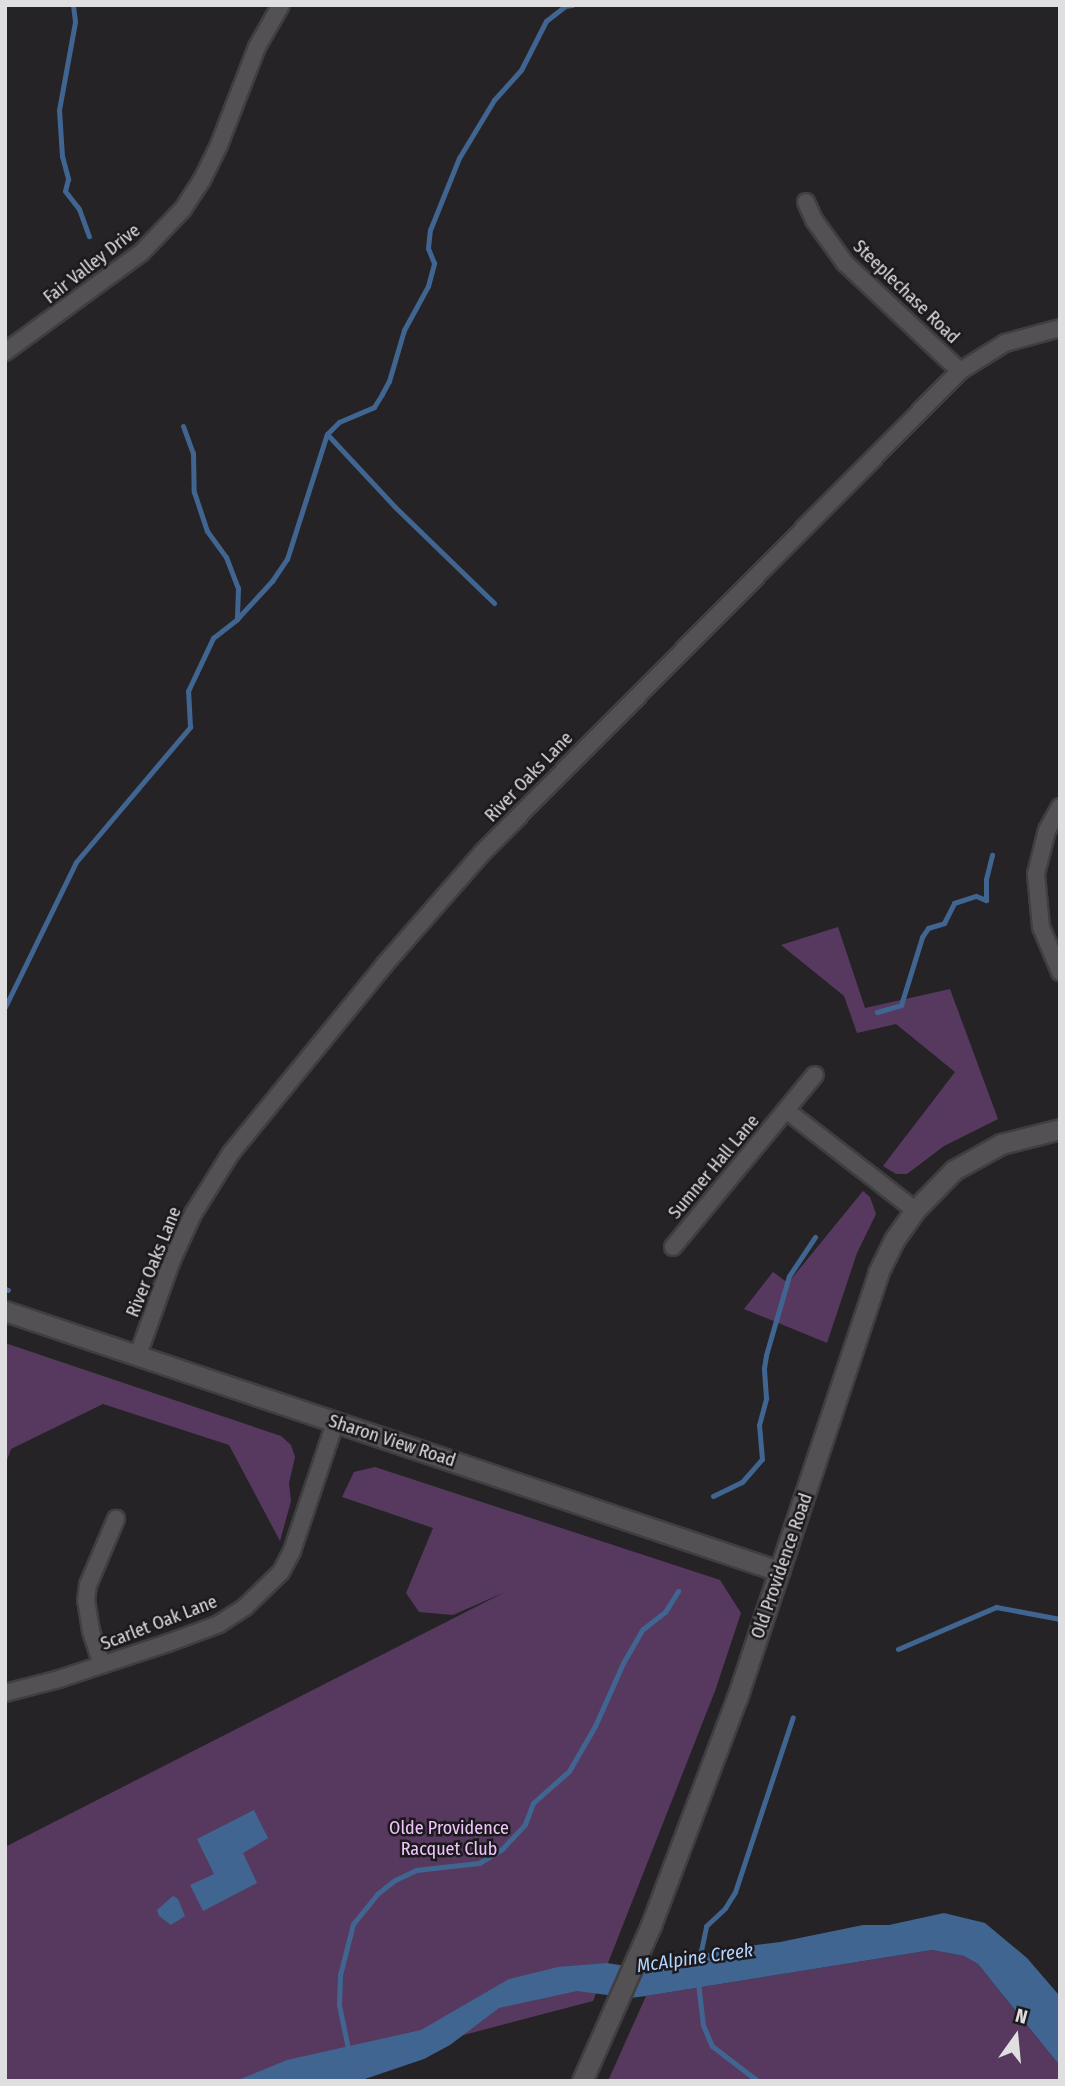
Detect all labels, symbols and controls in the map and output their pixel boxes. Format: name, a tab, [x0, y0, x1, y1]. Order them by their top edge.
street label: Fair Valley Drive	[40, 220, 144, 308]
street label: Steeplechase Road	[848, 236, 964, 348]
street label: River Oaks Lane	[481, 727, 577, 827]
street label: Sumner Hall Lane	[664, 1110, 764, 1224]
street label: River Oaks Lane	[122, 1204, 186, 1320]
street label: Sharon View Road	[326, 1410, 458, 1472]
street label: Old Providence Road	[747, 1490, 817, 1642]
street label: Scarlet Oak Lane	[98, 1591, 220, 1655]
park label: Olde Providence Racquet Club	[389, 1818, 509, 1860]
water label: McAlpine Creek	[635, 1939, 755, 1977]
north arrow	[981, 2002, 1051, 2072]
text: N	[1013, 2004, 1030, 2029]

